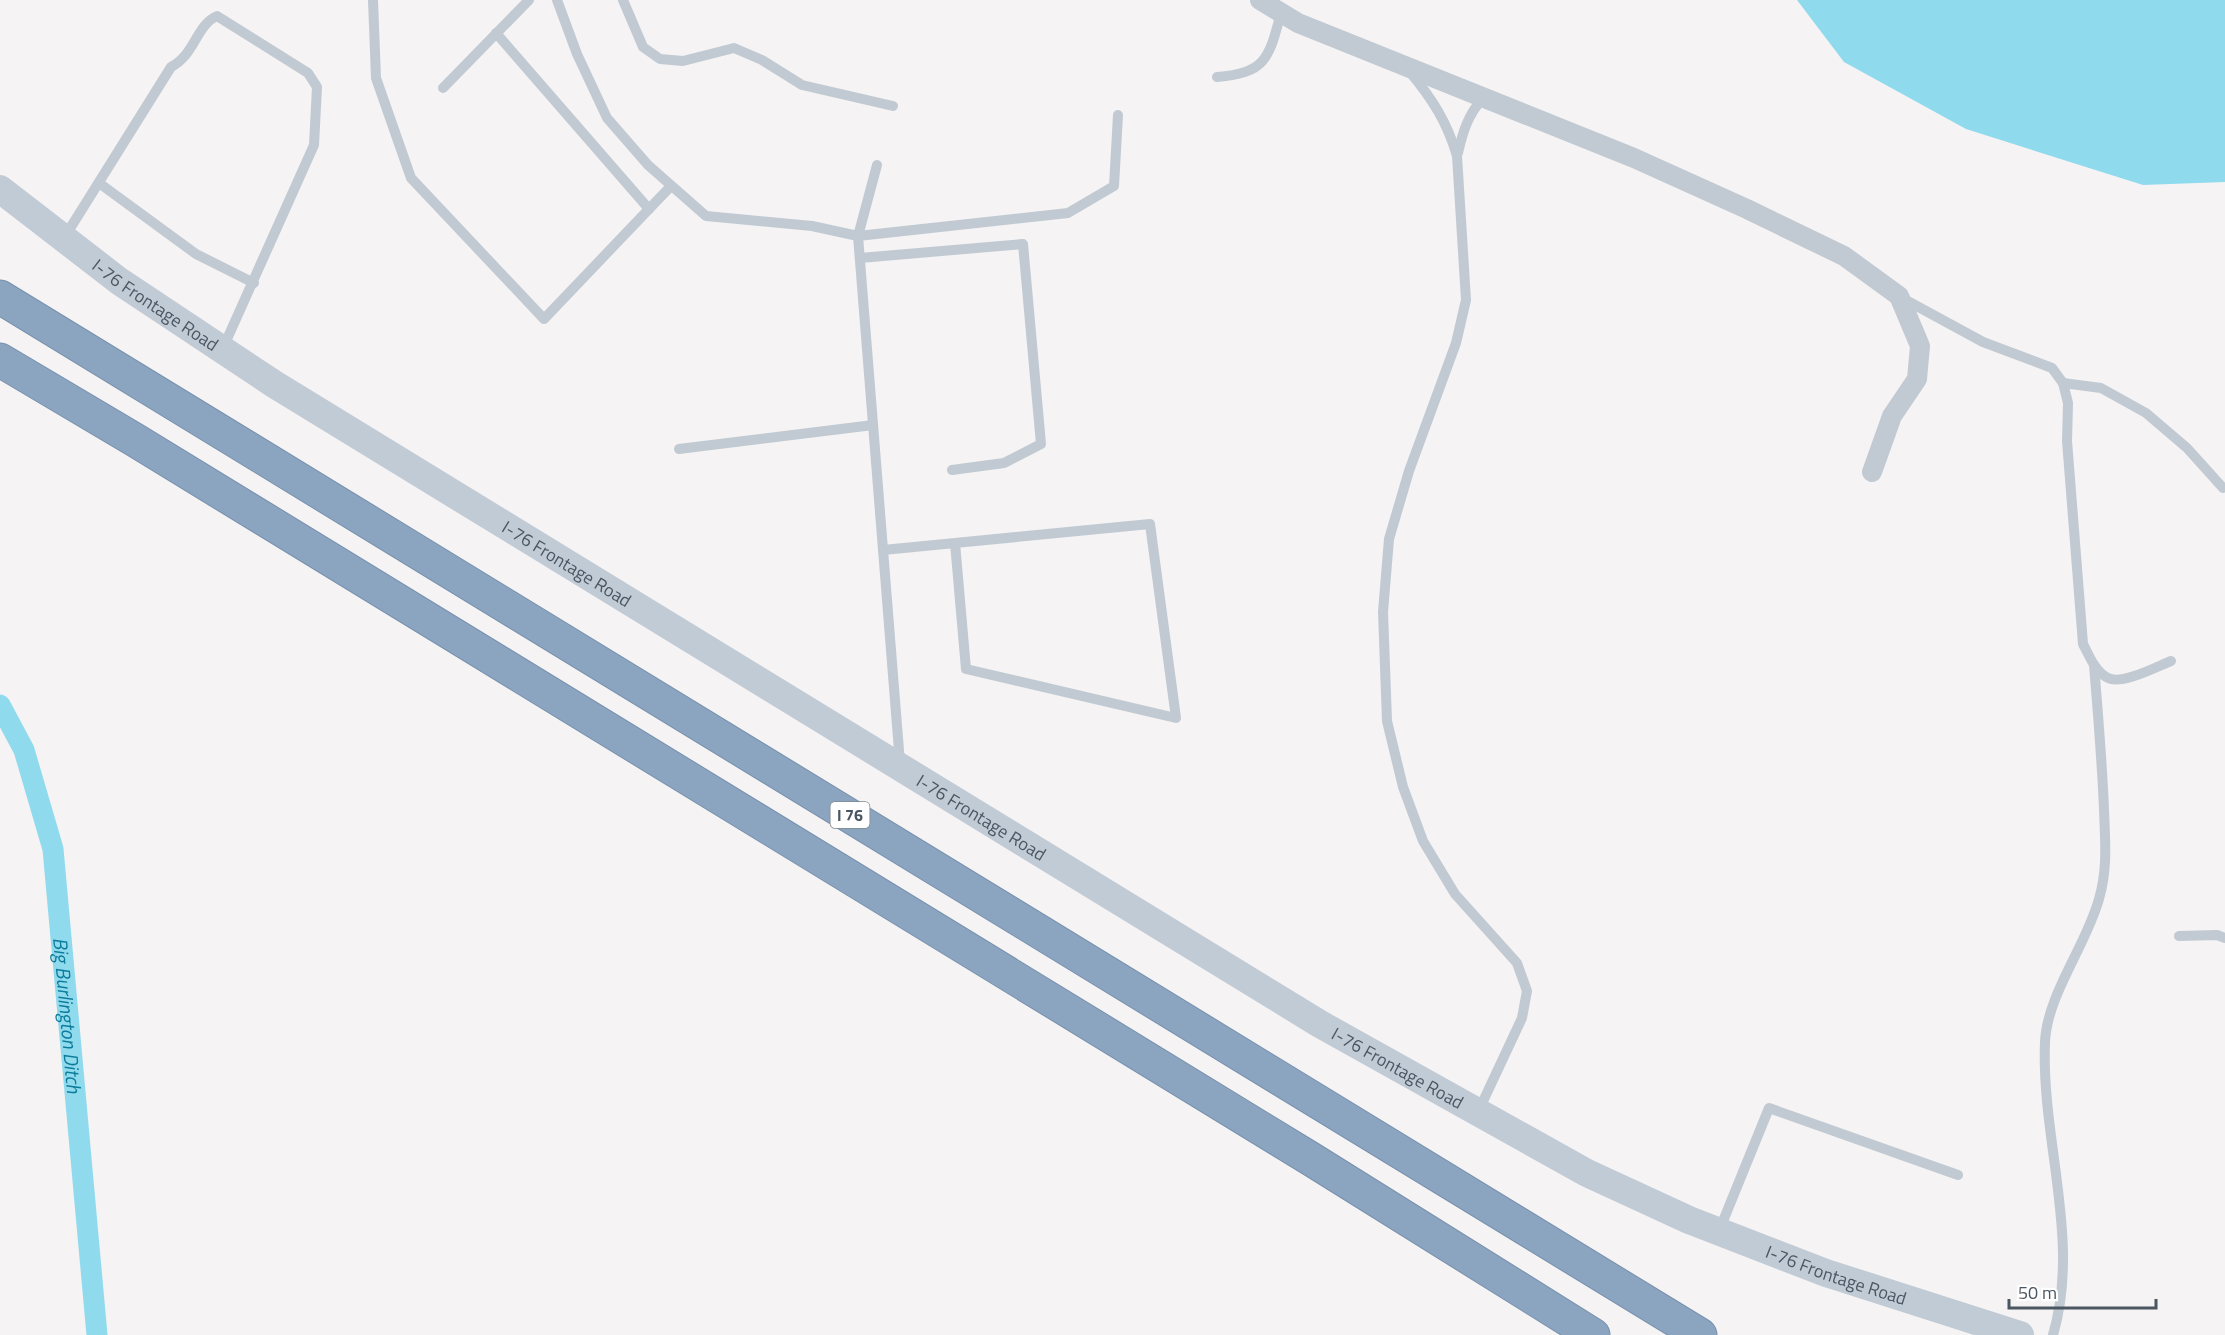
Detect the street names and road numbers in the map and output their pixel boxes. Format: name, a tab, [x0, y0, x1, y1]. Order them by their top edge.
street label: I-76 Frontage Road	[87, 252, 224, 357]
street label: I-76 Frontage Road	[497, 513, 637, 613]
street label: I-76 Frontage Road	[912, 767, 1051, 867]
road number: I 76	[830, 802, 870, 828]
street label: I-76 Frontage Road	[1327, 1020, 1469, 1115]
street label: I-76 Frontage Road	[1762, 1238, 1910, 1311]

